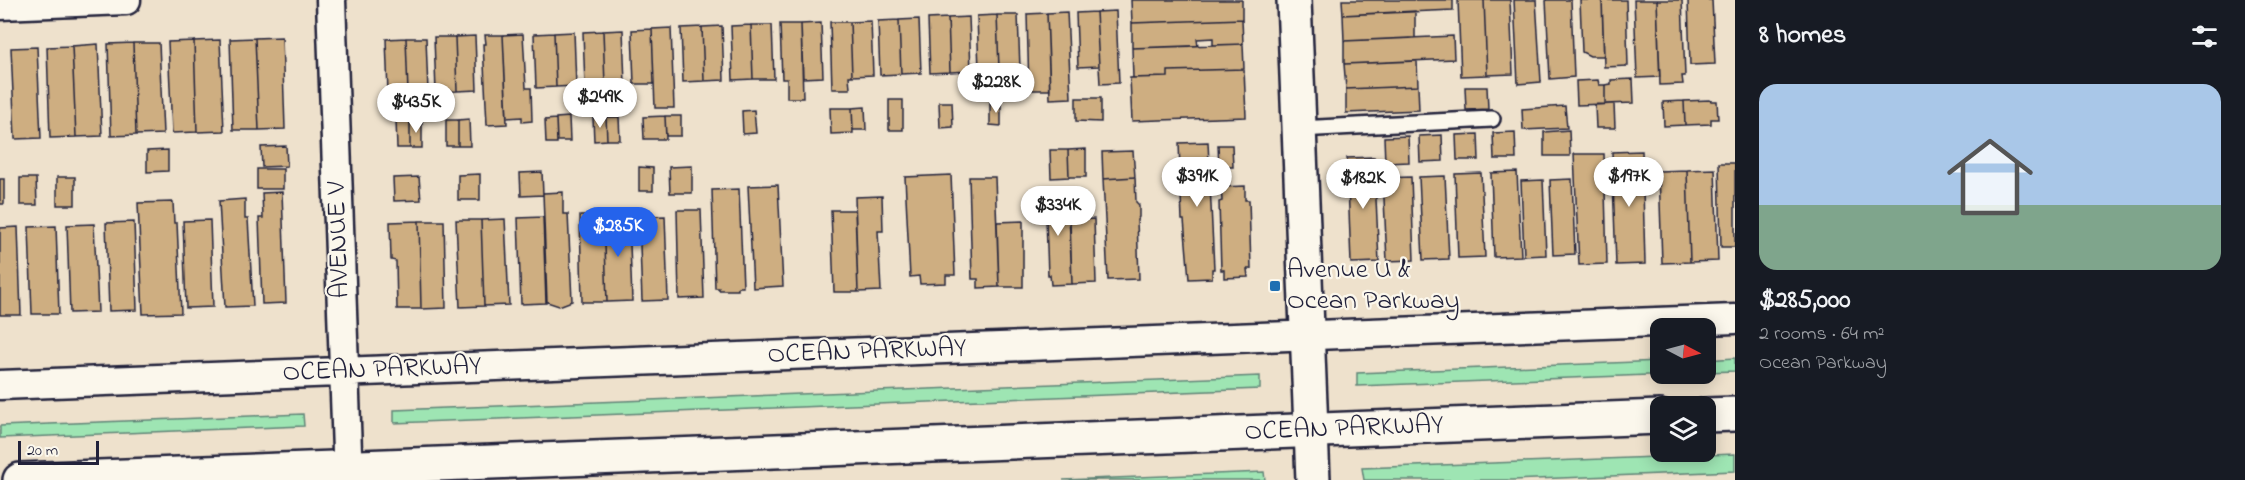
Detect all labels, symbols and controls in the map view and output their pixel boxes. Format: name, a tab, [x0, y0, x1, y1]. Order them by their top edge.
text: 8 homes	[1759, 17, 1846, 55]
icon: filters	[2188, 20, 2221, 53]
pin: $228K	[954, 63, 1038, 114]
text: $228K	[971, 68, 1021, 97]
pin: $249K	[558, 78, 642, 129]
pin: $435K	[374, 83, 458, 134]
text: $249K	[577, 83, 623, 112]
text: $435K	[391, 88, 441, 117]
icon: home	[1936, 123, 2044, 231]
pin: $391K	[1155, 157, 1239, 208]
pin: $197K	[1587, 157, 1671, 208]
pin: $182K	[1321, 159, 1405, 210]
text: $391K	[1176, 162, 1218, 191]
text: $197K	[1608, 162, 1650, 191]
text: $182K	[1340, 164, 1386, 193]
street label: AVENUE V	[317, 181, 361, 299]
pin: $334K	[1016, 186, 1100, 237]
text: $334K	[1035, 191, 1081, 220]
pin: $285K	[576, 207, 660, 258]
text: $285K	[593, 212, 643, 241]
place label: Avenue U & Ocean Parkway	[1287, 251, 1460, 321]
marker: Avenue U & Ocean Parkway	[1268, 279, 1282, 293]
text: $285,000	[1759, 282, 1850, 320]
north arrow	[1650, 318, 1716, 384]
map controls	[1650, 318, 1716, 462]
text: 2 rooms · 64 m²	[1759, 320, 1884, 349]
street label: OCEAN PARKWAY	[767, 329, 968, 375]
street label: OCEAN PARKWAY	[282, 347, 483, 393]
text: Ocean Parkway	[1759, 349, 1887, 378]
button: layers	[1650, 396, 1716, 462]
street label: OCEAN PARKWAY	[1244, 406, 1445, 452]
scale bar	[18, 438, 99, 466]
text: 20 m	[27, 439, 58, 463]

